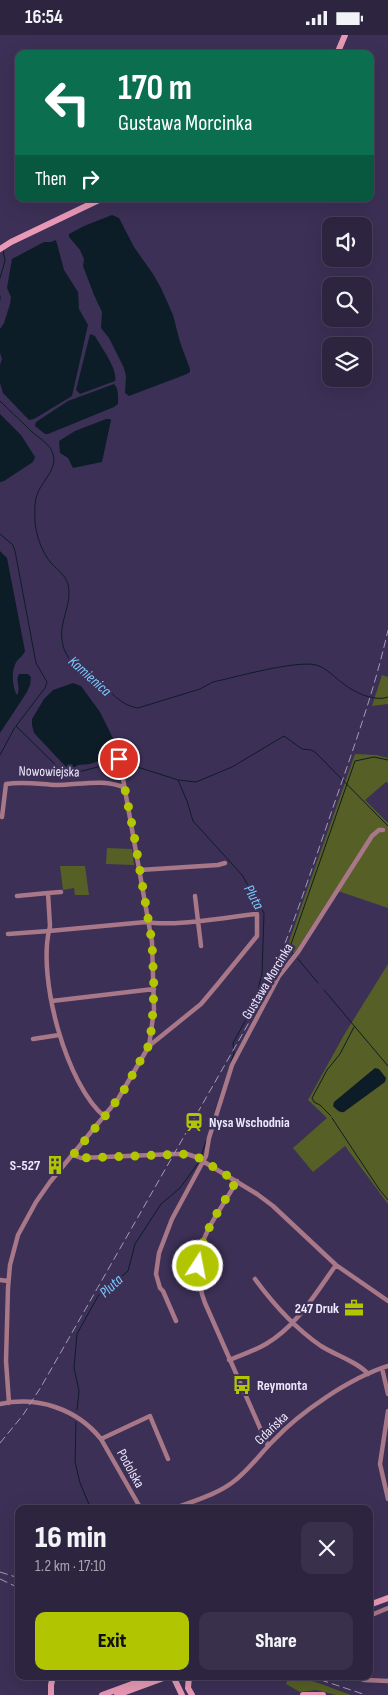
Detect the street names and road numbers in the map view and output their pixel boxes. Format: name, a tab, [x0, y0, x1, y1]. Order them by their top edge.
street label: Nowowiejska	[18, 762, 80, 781]
street label: Gustawa Morcinka	[238, 940, 297, 1022]
street label: Gdańska	[251, 1408, 292, 1448]
street label: Podolska	[113, 1446, 148, 1491]

